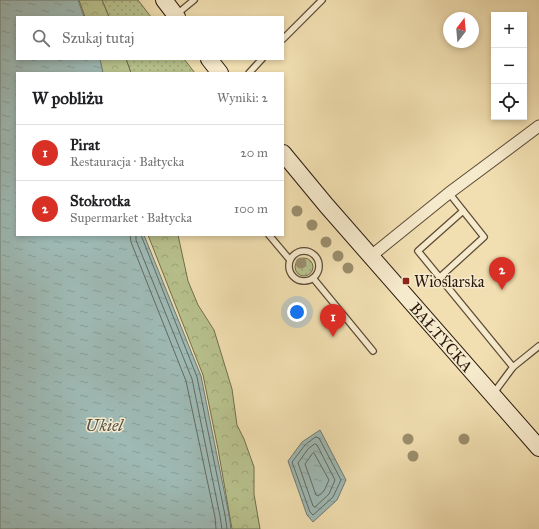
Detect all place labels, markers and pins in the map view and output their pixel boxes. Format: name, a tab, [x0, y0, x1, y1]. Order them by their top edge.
pin: 2	[489, 257, 515, 290]
place label: Wioślarska	[414, 272, 485, 291]
marker: Wioślarska	[401, 276, 411, 286]
pin: 1	[320, 304, 346, 337]

